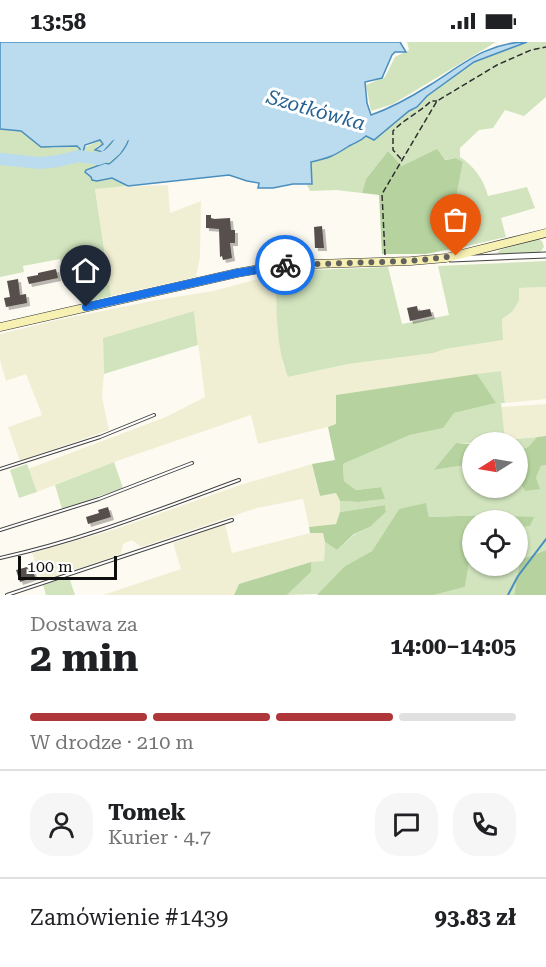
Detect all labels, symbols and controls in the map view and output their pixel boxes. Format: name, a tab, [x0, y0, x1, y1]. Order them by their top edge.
text: 13:58	[30, 9, 86, 34]
water label: Szotkówka	[263, 84, 368, 135]
pin	[430, 194, 481, 256]
icon: bag	[439, 203, 472, 236]
courier	[255, 235, 315, 295]
pin	[60, 245, 111, 307]
icon: bike	[269, 249, 302, 282]
icon: home	[69, 254, 102, 287]
north arrow	[462, 432, 528, 498]
map controls	[462, 432, 528, 576]
button: locate	[462, 510, 528, 576]
scale bar	[18, 553, 117, 580]
text: 100 m	[27, 557, 73, 576]
text: Dostawa za	[30, 612, 138, 636]
text: 14:00–14:05	[390, 634, 516, 659]
text: 2 min	[30, 635, 138, 681]
text: W drodze · 210 m	[30, 730, 194, 754]
button: person	[30, 793, 93, 856]
button: chat	[375, 793, 438, 856]
button: phone	[453, 793, 516, 856]
text: Tomek	[108, 800, 186, 825]
text: Kurier · 4.7	[108, 825, 211, 849]
text: Zamówienie #1439	[30, 905, 228, 930]
text: 93.83 zł	[435, 905, 516, 930]

